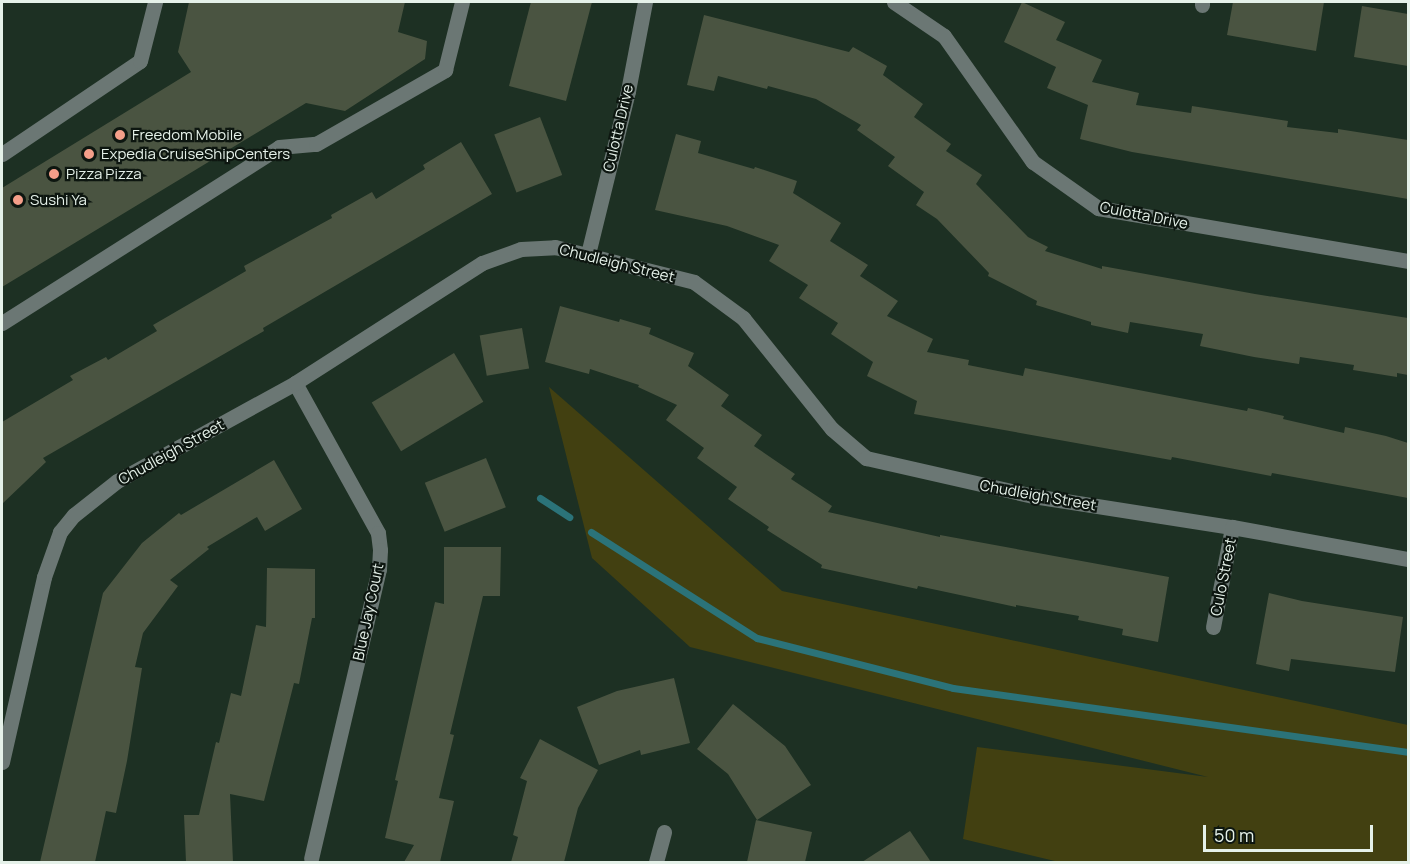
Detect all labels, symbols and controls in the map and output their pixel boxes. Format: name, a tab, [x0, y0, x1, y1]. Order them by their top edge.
street label: Culotta Drive	[599, 82, 637, 174]
place label: Freedom Mobile	[132, 126, 242, 144]
marker: Freedom Mobile	[113, 128, 127, 142]
place label: Expedia CruiseShipCenters	[101, 145, 290, 163]
marker: Expedia CruiseShipCenters	[82, 147, 96, 161]
place label: Pizza Pizza	[66, 165, 142, 183]
marker: Pizza Pizza	[47, 167, 61, 181]
place label: Sushi Ya	[30, 191, 87, 209]
marker: Sushi Ya	[11, 193, 25, 207]
street label: Culotta Drive	[1098, 198, 1190, 232]
street label: Chudleigh Street	[558, 240, 676, 286]
street label: Chudleigh Street	[115, 416, 227, 488]
street label: Chudleigh Street	[978, 476, 1098, 514]
street label: Culo Street	[1207, 536, 1239, 618]
street label: Blue Jay Court	[349, 562, 387, 662]
scale bar	[1206, 813, 1376, 851]
text: 50 m	[1214, 823, 1254, 847]

